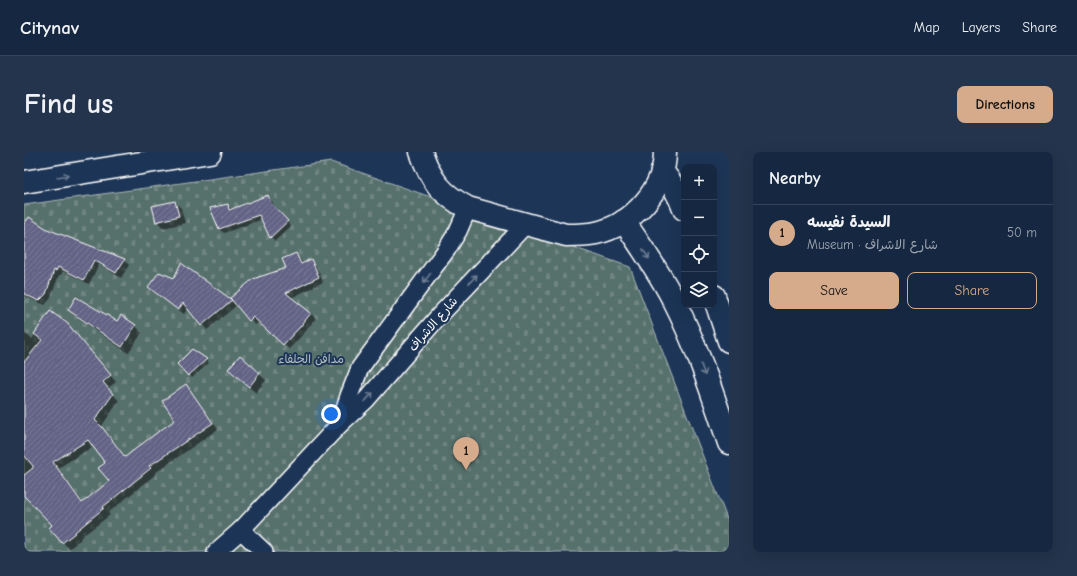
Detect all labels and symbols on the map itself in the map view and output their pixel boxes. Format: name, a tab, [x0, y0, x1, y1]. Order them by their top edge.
one-way arrow	[56, 172, 69, 180]
one-way arrow	[642, 248, 650, 259]
one-way arrow	[423, 272, 431, 283]
one-way arrow	[469, 274, 478, 284]
street label: شارع الاشراف	[406, 294, 462, 355]
park label: مدافن الحلفاء	[278, 352, 344, 366]
one-way arrow	[700, 363, 707, 376]
one-way arrow	[364, 392, 373, 402]
your location	[321, 404, 341, 424]
pin: 1	[453, 437, 479, 470]

